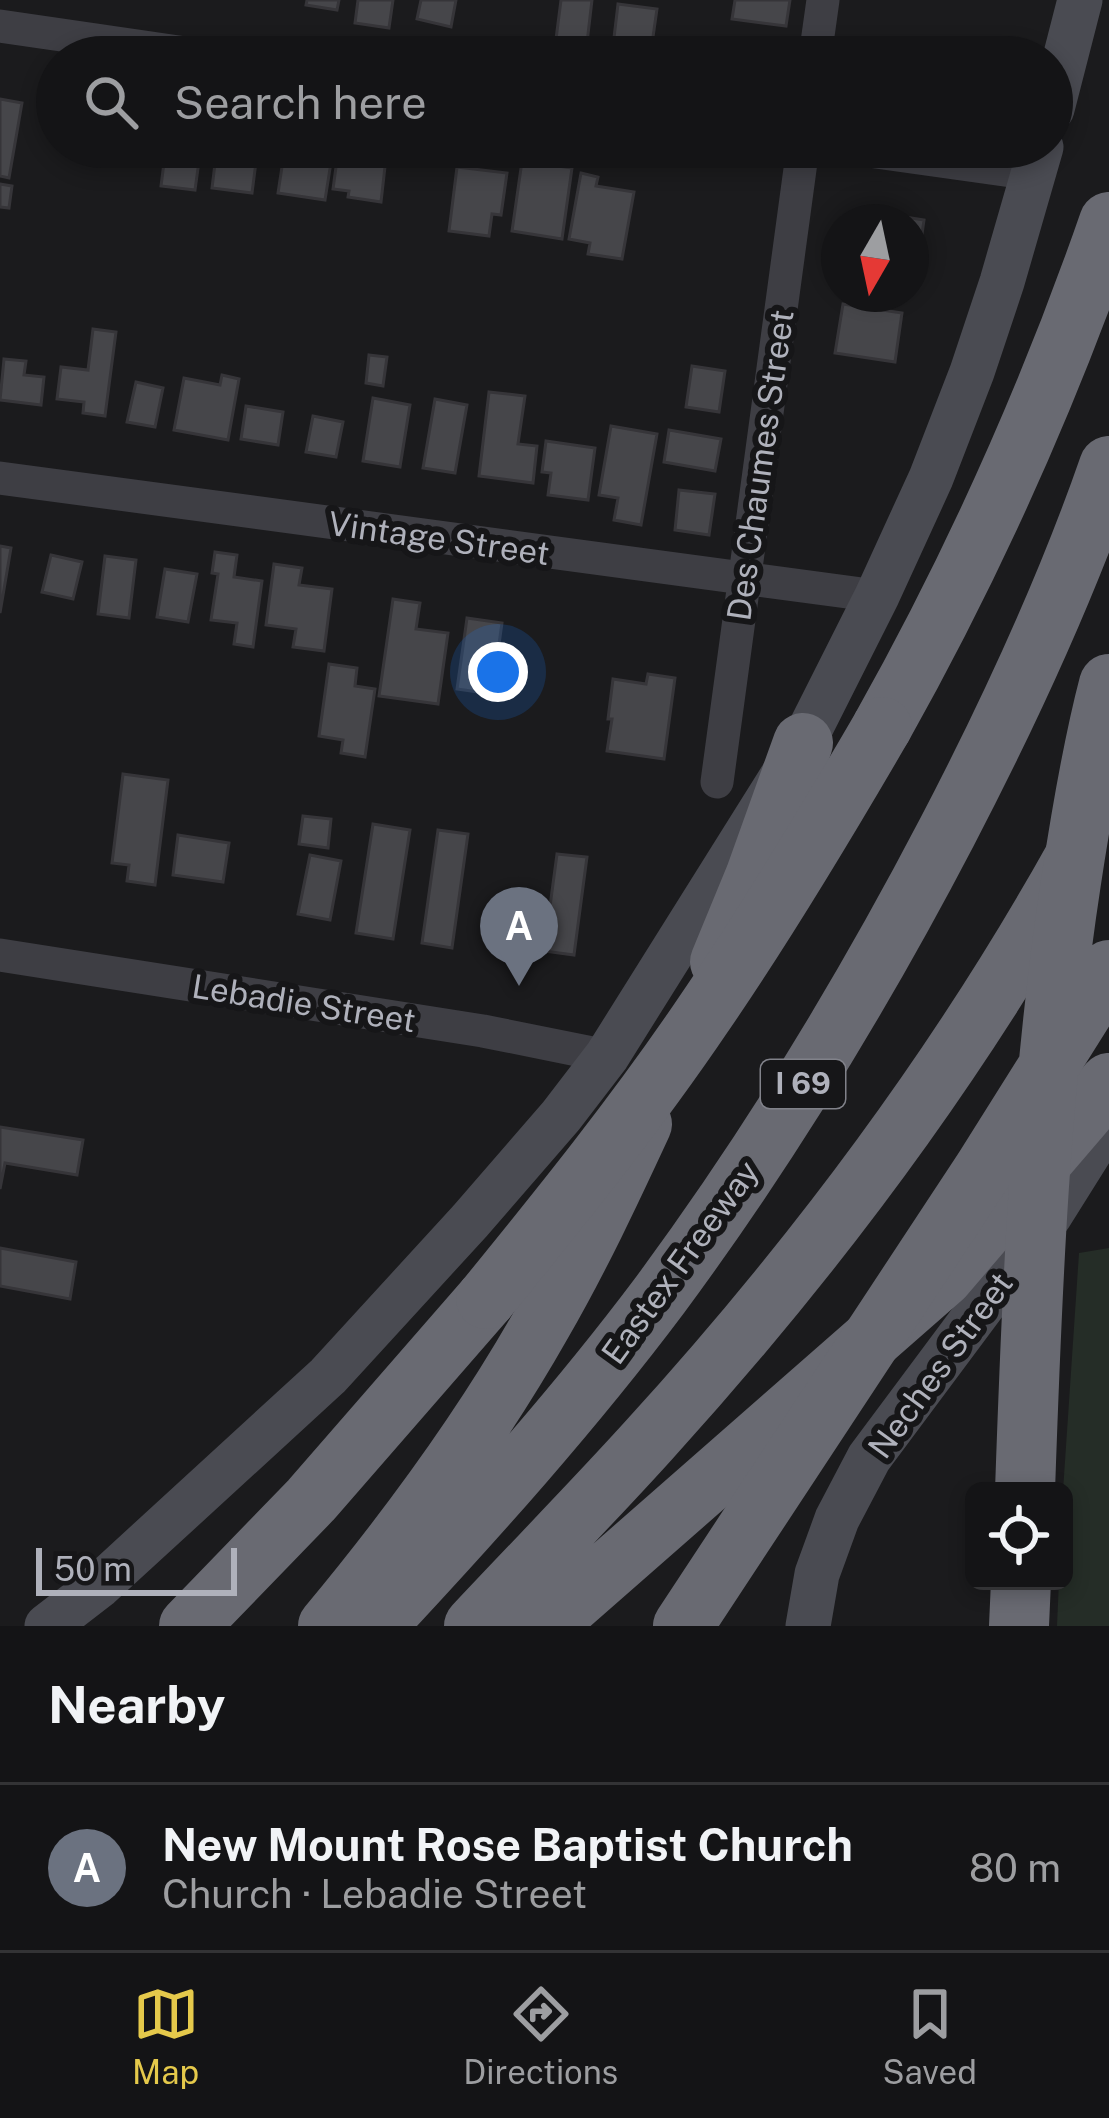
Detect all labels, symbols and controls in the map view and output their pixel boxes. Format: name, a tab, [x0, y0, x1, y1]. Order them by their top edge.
search box	[36, 36, 1073, 168]
icon: search	[78, 69, 144, 135]
text: Search here	[174, 76, 427, 129]
north arrow	[821, 204, 929, 312]
street label: Des Chaumes Street	[719, 307, 801, 623]
street label: Vintage Street	[326, 504, 552, 572]
your location	[468, 642, 528, 702]
pin: A	[480, 887, 558, 986]
street label: Lebadie Street	[190, 967, 418, 1039]
road number: I 69	[761, 1060, 845, 1108]
street label: Eastex Freeway	[594, 1153, 766, 1371]
street label: Neches Street	[860, 1265, 1020, 1465]
map controls	[965, 1482, 1073, 1590]
button: locate	[965, 1482, 1073, 1590]
scale bar	[36, 1542, 237, 1595]
text: 50 m	[54, 1550, 132, 1588]
text: Nearby	[48, 1675, 225, 1734]
text: New Mount Rose Baptist Church	[162, 1818, 853, 1871]
text: A	[73, 1845, 101, 1891]
text: 80 m	[969, 1845, 1061, 1891]
text: Church · Lebadie Street	[162, 1871, 587, 1917]
tab: Map	[132, 1981, 199, 2091]
tab: Directions	[463, 1981, 618, 2091]
tab: Saved	[883, 1981, 977, 2091]

